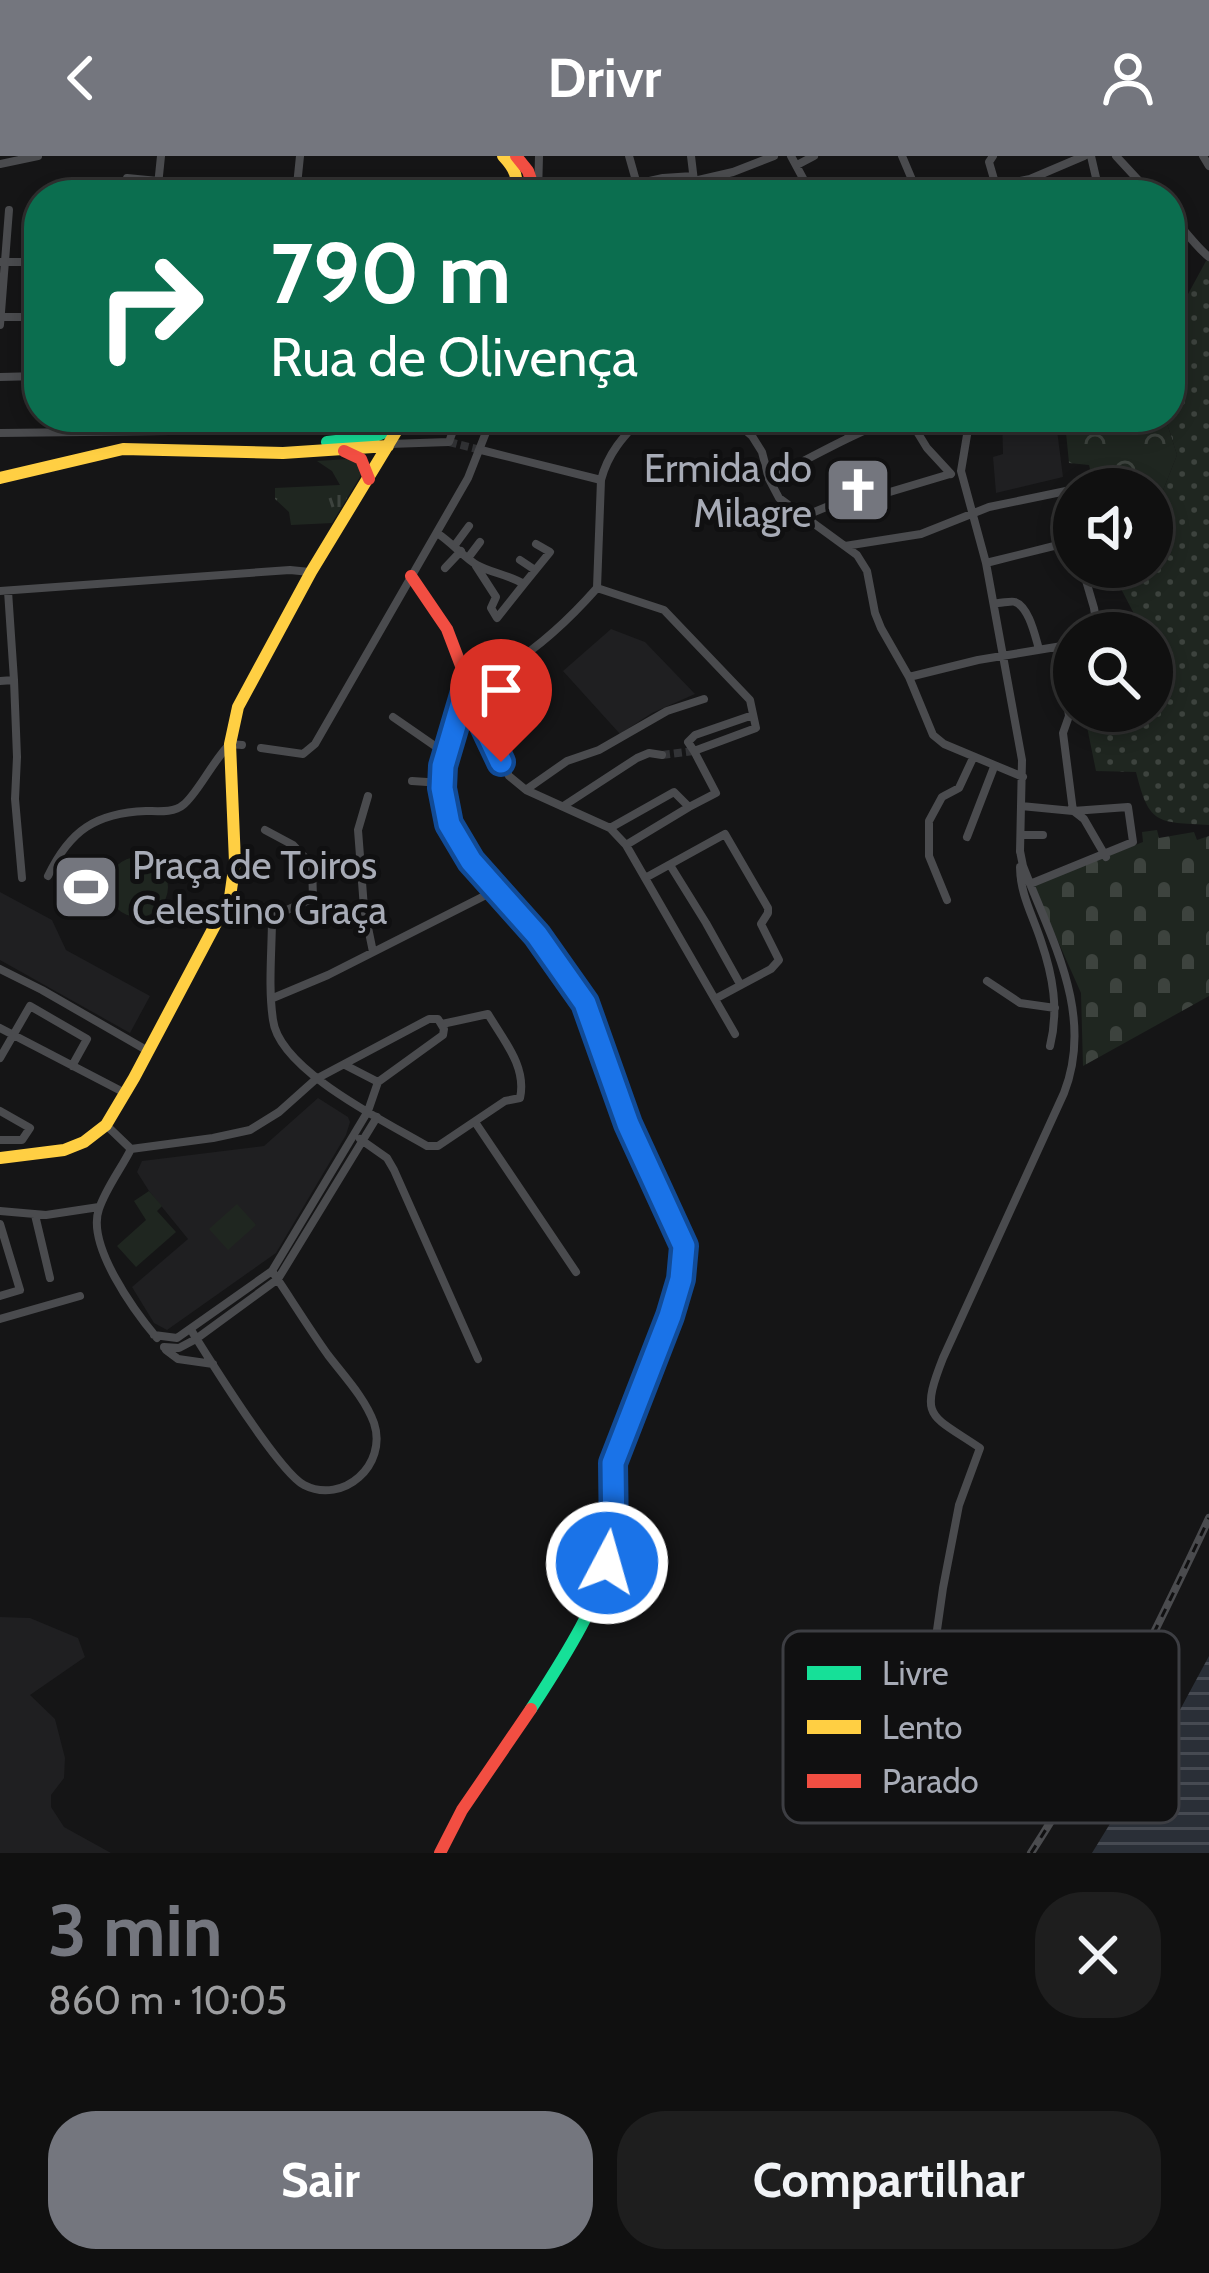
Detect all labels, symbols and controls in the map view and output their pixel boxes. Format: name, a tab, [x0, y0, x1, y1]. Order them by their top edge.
icon: back	[48, 45, 114, 111]
text: Drivr	[548, 45, 661, 111]
icon: person	[1095, 45, 1161, 111]
text: 790 m	[270, 222, 511, 324]
icon: right	[72, 228, 228, 384]
text: Rua de Olivença	[270, 324, 638, 390]
place label: Ermida do Milagre	[644, 444, 812, 537]
church icon: Ermida do Milagre	[823, 455, 893, 525]
map controls	[1053, 468, 1173, 732]
button: sound	[1053, 468, 1173, 588]
button: search	[1053, 612, 1173, 732]
pin	[450, 639, 552, 762]
icon: arrive	[468, 657, 534, 723]
place label: Praça de Toiros Celestino Graça	[132, 841, 387, 934]
sports icon: Praça de Toiros Celestino Graça	[51, 852, 121, 922]
position arrow	[544, 1500, 670, 1626]
legend	[783, 1631, 1179, 1823]
text: Livre	[882, 1653, 949, 1693]
text: Lento	[882, 1707, 962, 1747]
text: Parado	[882, 1761, 979, 1801]
text: 3 min	[48, 1887, 223, 1974]
button: close	[1035, 1892, 1161, 2018]
text: 860 m · 10:05	[48, 1976, 287, 2024]
button: Sair	[48, 2111, 593, 2249]
button: Compartilhar	[617, 2111, 1161, 2249]

